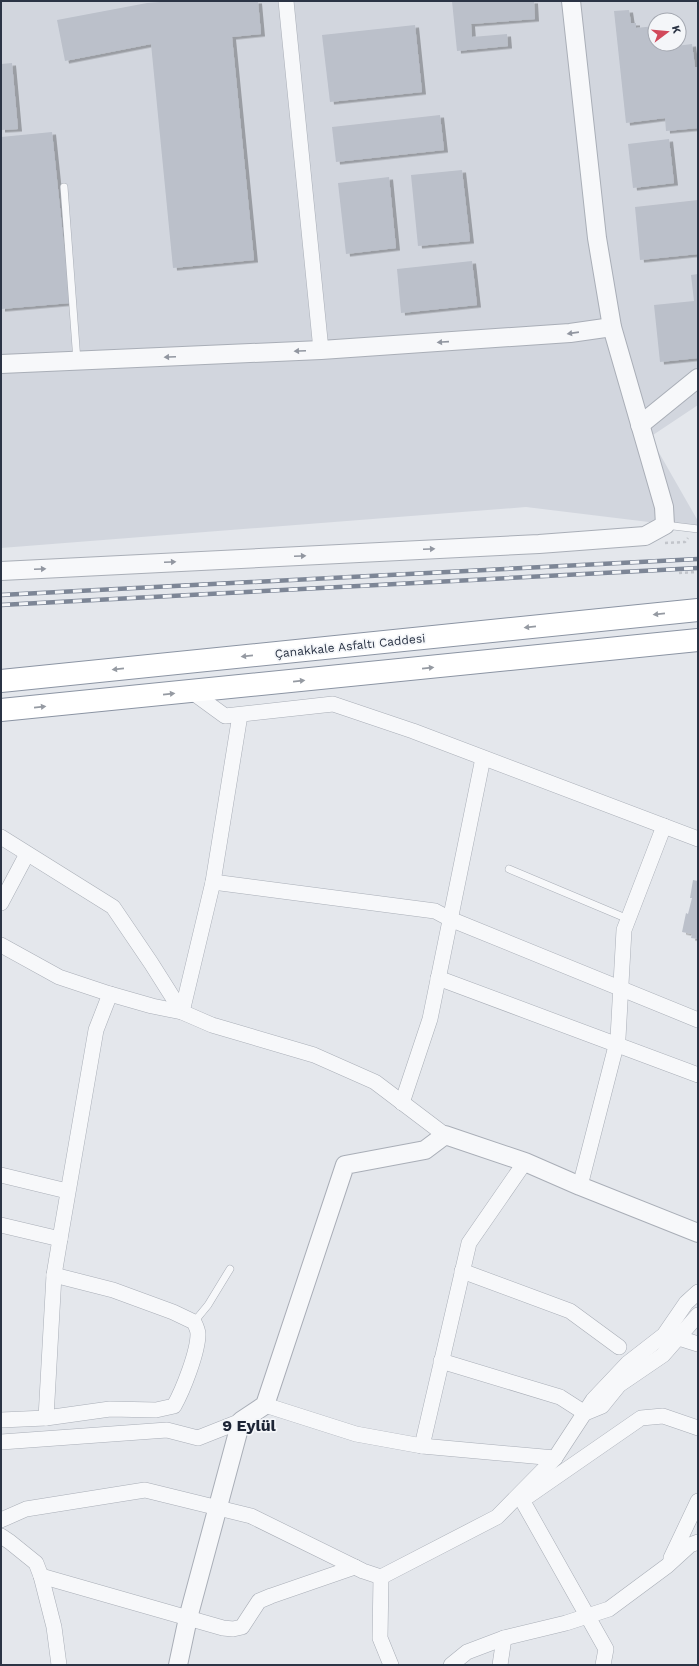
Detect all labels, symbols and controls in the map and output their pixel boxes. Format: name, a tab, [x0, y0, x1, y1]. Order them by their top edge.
north arrow	[647, 12, 687, 52]
text: K	[669, 24, 684, 35]
one-way arrow	[567, 330, 579, 336]
one-way arrow	[436, 339, 449, 345]
one-way arrow	[294, 348, 306, 355]
one-way arrow	[163, 354, 176, 360]
one-way arrow	[423, 546, 435, 553]
one-way arrow	[294, 553, 307, 559]
one-way arrow	[164, 559, 176, 566]
one-way arrow	[34, 566, 47, 572]
one-way arrow	[653, 610, 665, 617]
one-way arrow	[524, 624, 536, 630]
street label: Çanakkale Asfaltı Caddesi	[274, 631, 426, 661]
one-way arrow	[241, 653, 253, 659]
one-way arrow	[422, 665, 434, 671]
one-way arrow	[112, 666, 124, 673]
one-way arrow	[293, 678, 305, 684]
one-way arrow	[163, 691, 175, 697]
one-way arrow	[34, 703, 46, 710]
district label: 9 Eylül	[222, 1416, 277, 1435]

